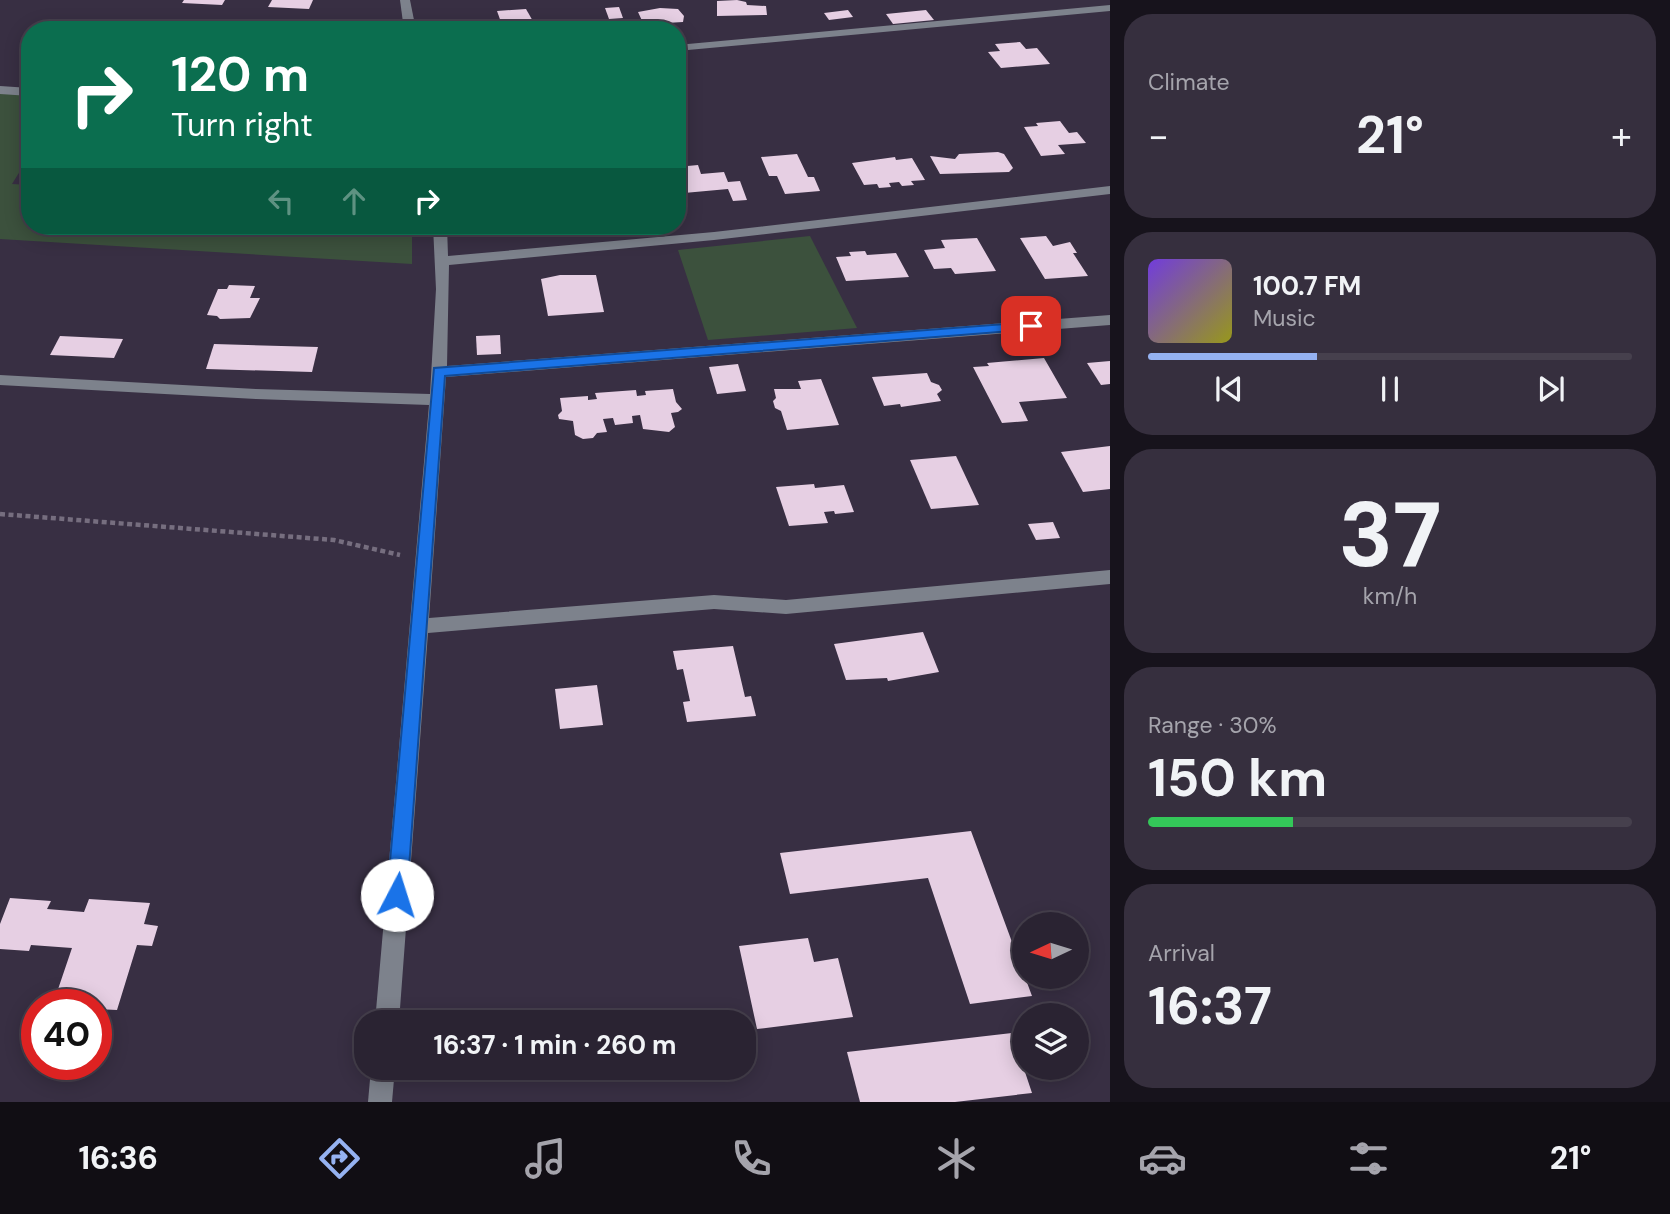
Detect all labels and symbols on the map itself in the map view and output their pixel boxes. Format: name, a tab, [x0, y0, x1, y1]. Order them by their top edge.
pin	[1001, 296, 1061, 356]
position arrow	[360, 858, 434, 932]
north arrow	[1012, 912, 1088, 989]
speed limit sign: 40	[21, 989, 112, 1080]

